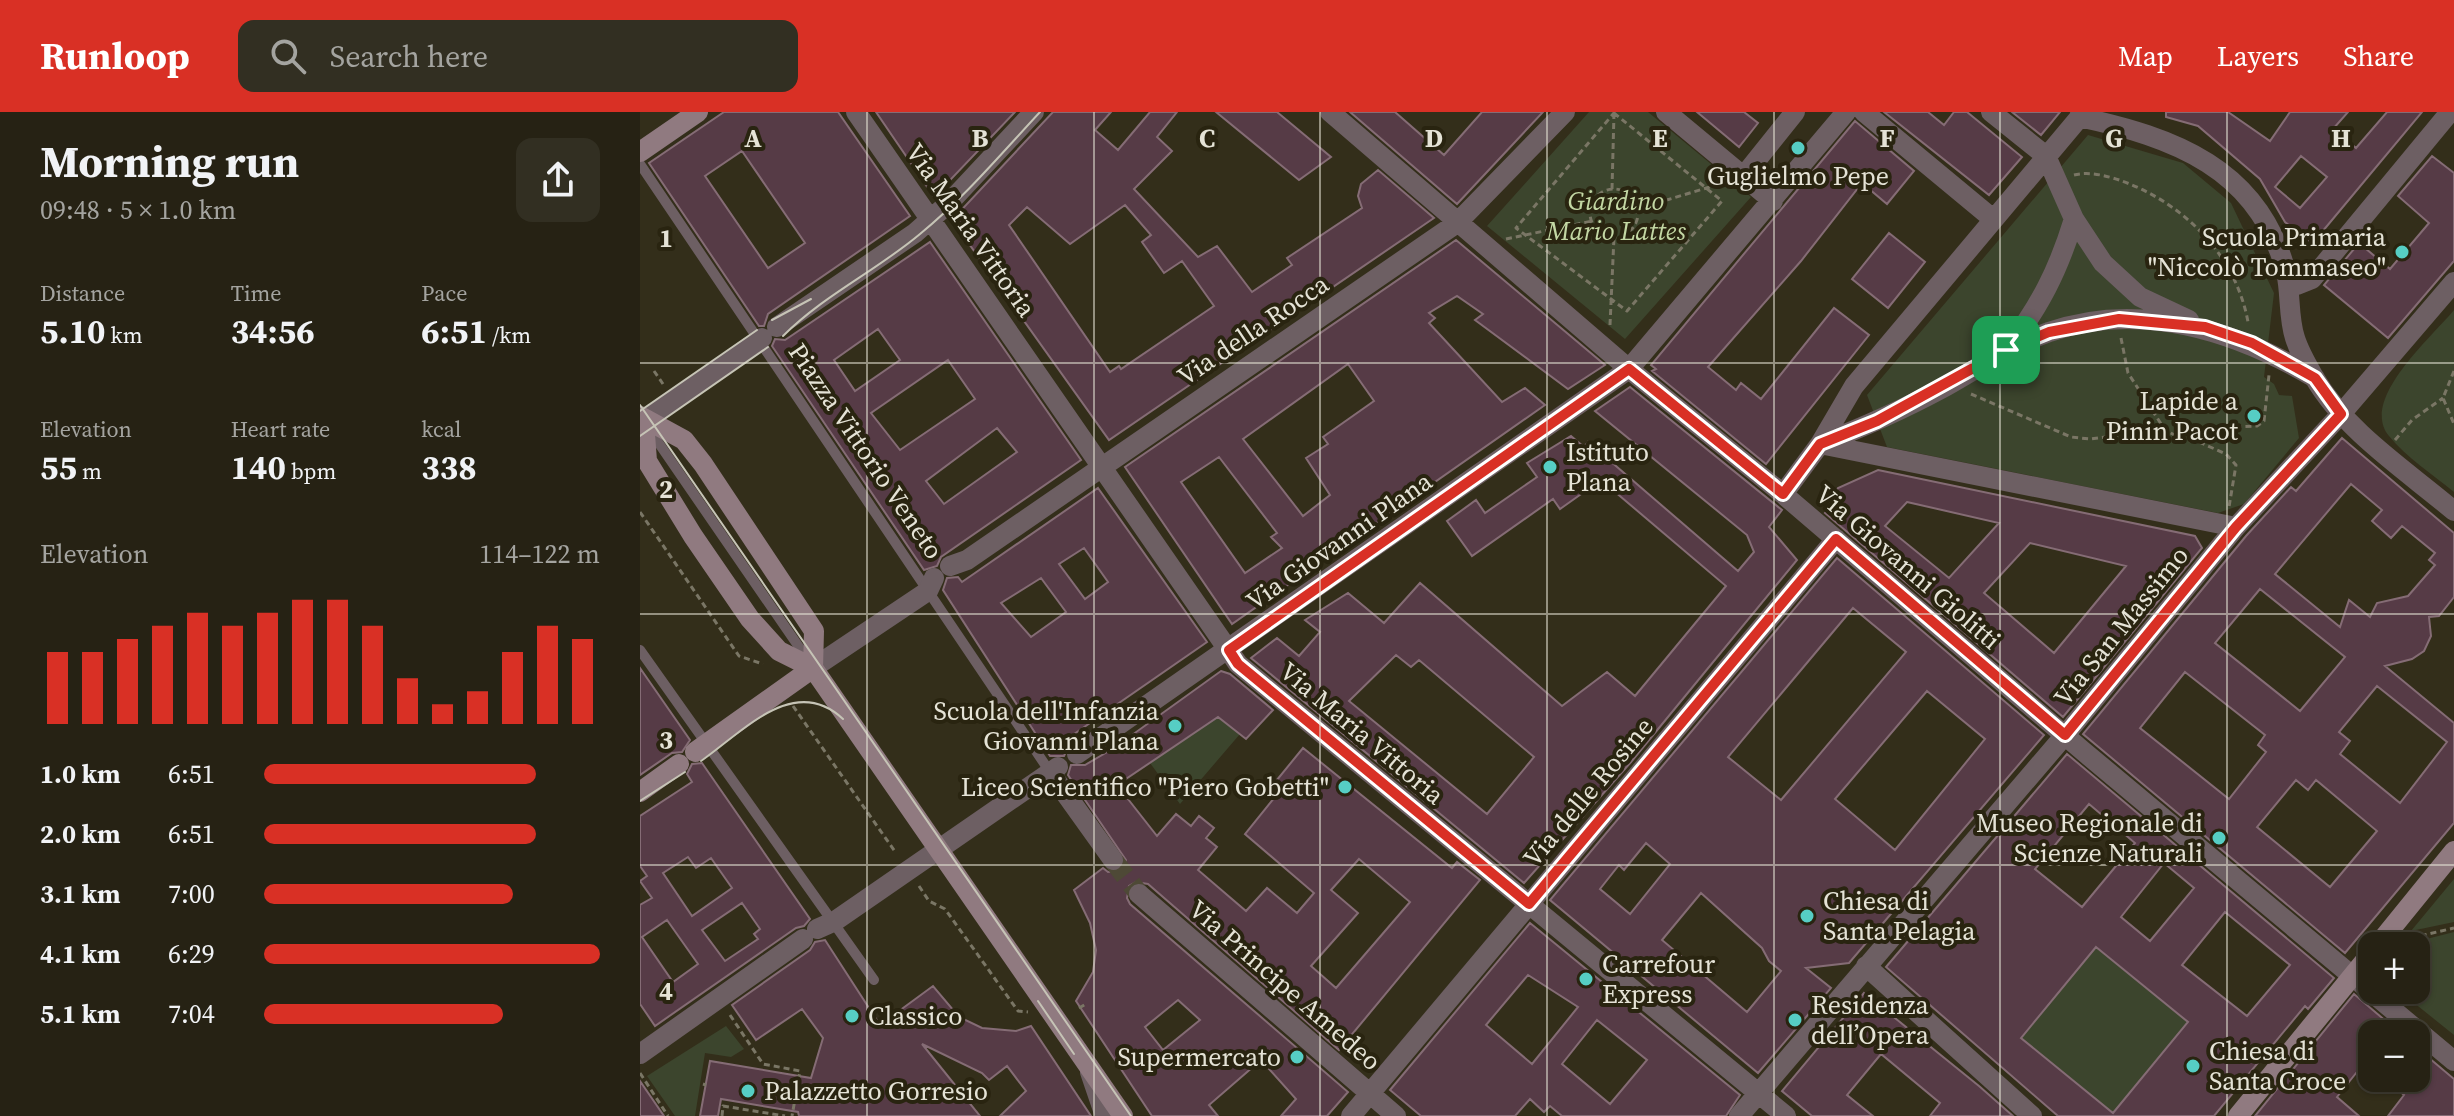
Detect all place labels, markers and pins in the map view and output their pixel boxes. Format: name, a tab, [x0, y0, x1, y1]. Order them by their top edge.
marker: Guglielmo Pepe	[1789, 139, 1807, 157]
place label: Guglielmo Pepe	[1707, 158, 1889, 194]
place label: Scuola Primaria "Niccolò Tommaseo"	[2148, 219, 2387, 285]
marker: Scuola Primaria "Niccolò Tommaseo"	[2393, 243, 2411, 261]
pin	[1972, 316, 2040, 384]
place label: Lapide a Pinin Pacot	[2106, 383, 2239, 449]
marker: Lapide a Pinin Pacot	[2245, 407, 2263, 425]
place label: Istituto Plana	[1566, 434, 1649, 500]
marker: Istituto Plana	[1541, 458, 1559, 476]
place label: Scuola dell'Infanzia Giovanni Plana	[934, 693, 1160, 759]
marker: Scuola dell'Infanzia Giovanni Plana	[1166, 717, 1184, 735]
place label: Liceo Scientifico "Piero Gobetti"	[961, 769, 1329, 805]
marker: Liceo Scientifico "Piero Gobetti"	[1336, 778, 1354, 796]
place label: Museo Regionale di Scienze Naturali	[1976, 805, 2203, 871]
marker: Museo Regionale di Scienze Naturali	[2210, 829, 2228, 847]
place label: Chiesa di Santa Pelagia	[1823, 883, 1976, 949]
marker: Chiesa di Santa Pelagia	[1798, 907, 1816, 925]
place label: Carrefour Express	[1602, 946, 1715, 1012]
marker: Carrefour Express	[1577, 970, 1595, 988]
place label: Residenza dell’Opera	[1811, 987, 1930, 1053]
place label: Classico	[868, 998, 962, 1034]
marker: Classico	[843, 1007, 861, 1025]
marker: Residenza dell’Opera	[1786, 1011, 1804, 1029]
place label: Chiesa di Santa Croce	[2209, 1033, 2346, 1099]
place label: Supermercato	[1118, 1039, 1281, 1075]
marker: Supermercato	[1288, 1048, 1306, 1066]
marker: Chiesa di Santa Croce	[2184, 1057, 2202, 1075]
place label: Palazzetto Gorresio	[764, 1073, 988, 1109]
marker: Palazzetto Gorresio	[739, 1082, 757, 1100]

